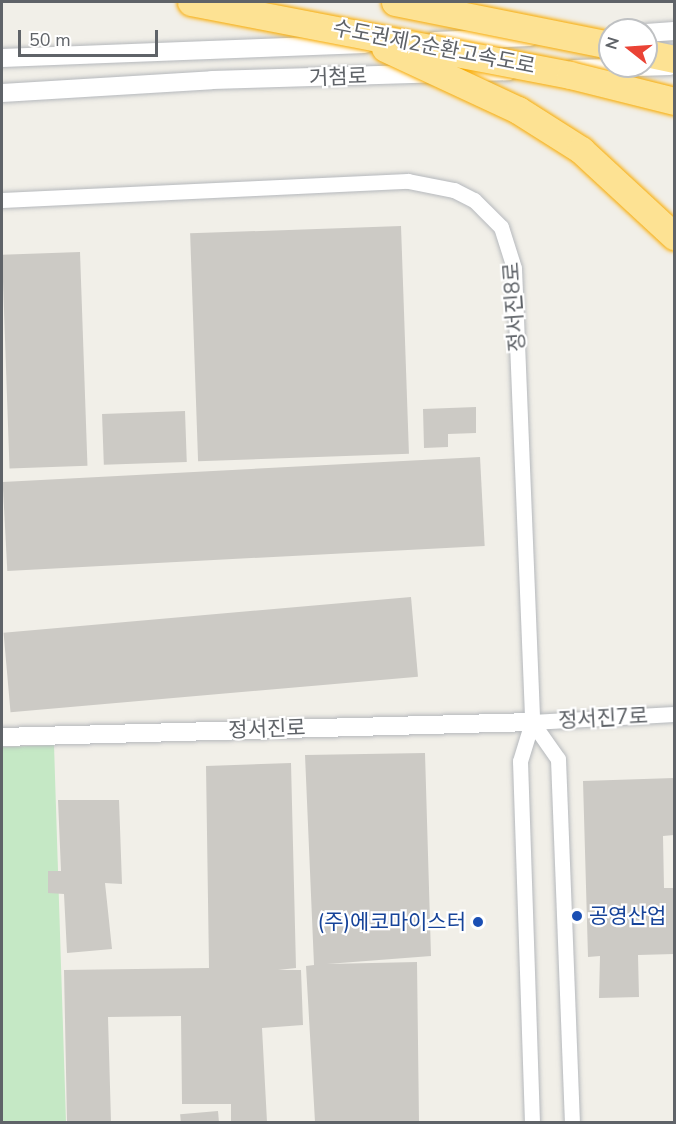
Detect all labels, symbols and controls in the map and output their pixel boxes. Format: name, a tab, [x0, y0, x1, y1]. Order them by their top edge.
street label: 수도권제2순환고속도로	[331, 15, 537, 79]
scale bar	[21, 18, 160, 56]
north arrow	[598, 18, 658, 78]
text: 50 m	[29, 28, 71, 52]
text: N	[600, 34, 625, 52]
street label: 거첨로	[309, 63, 367, 91]
street label: 정서진8로	[498, 261, 530, 353]
street label: 정서진7로	[557, 703, 649, 733]
street label: 정서진로	[228, 715, 306, 743]
place label: 공영산업	[589, 903, 666, 929]
place label: (주)에코마이스터	[317, 909, 466, 935]
marker: 공영산업	[570, 909, 584, 923]
marker: (주)에코마이스터	[471, 915, 485, 929]

